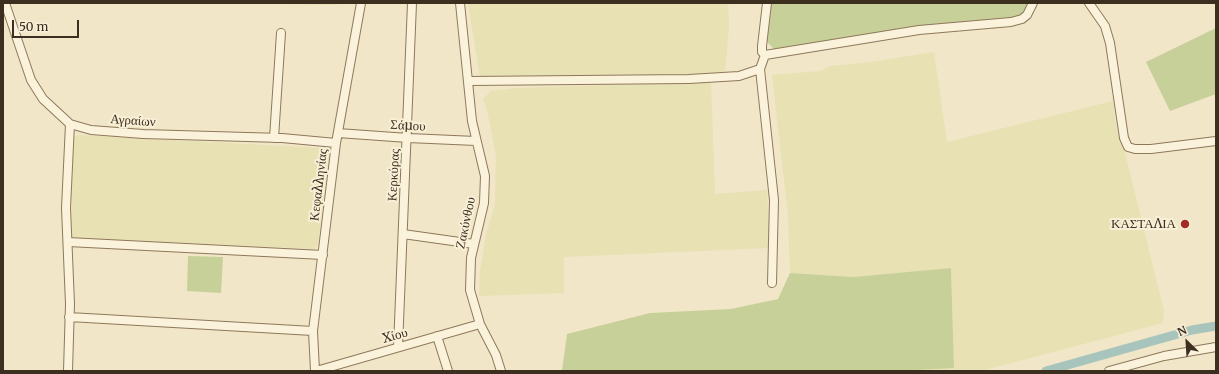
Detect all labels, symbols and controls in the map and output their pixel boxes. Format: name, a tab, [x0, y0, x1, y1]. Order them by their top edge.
scale bar	[14, 12, 81, 38]
text: 50 m	[19, 19, 48, 34]
street label: Αγραίων	[110, 112, 156, 130]
street label: Σάμου	[390, 117, 426, 135]
street label: Κεφαλληνίας	[307, 148, 331, 222]
street label: Κερκύρας	[385, 148, 403, 202]
street label: Ζακύνθου	[453, 196, 479, 250]
place label: ΚΑΣΤΑΛΙΑ	[1111, 216, 1176, 232]
marker: ΚΑΣΤΑΛΙΑ	[1179, 218, 1191, 230]
north arrow	[1167, 322, 1207, 362]
text: N	[1175, 323, 1189, 339]
street label: Χίου	[380, 325, 410, 347]

